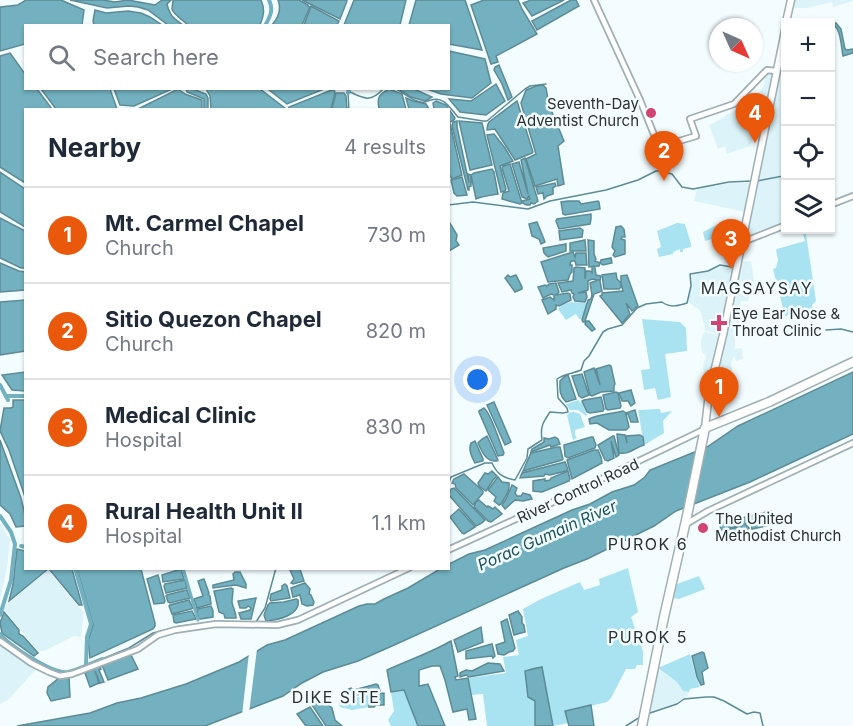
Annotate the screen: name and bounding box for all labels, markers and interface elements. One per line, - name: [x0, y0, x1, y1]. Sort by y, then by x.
- north arrow: [709, 18, 763, 72]
- map controls: [781, 18, 835, 234]
- button: +: [781, 18, 835, 72]
- search box: [24, 24, 450, 90]
- icon: search: [45, 41, 78, 74]
- text: Search here: [93, 44, 219, 70]
- button: −: [781, 72, 835, 126]
- place label: Seventh-Day Adventist Church: [517, 94, 640, 130]
- pin: 4: [736, 94, 774, 143]
- marker: Seventh-Day Adventist Church: [644, 106, 658, 120]
- button: locate: [781, 126, 835, 180]
- text: Nearby: [48, 132, 141, 163]
- pin: 2: [644, 132, 684, 181]
- text: 4 results: [344, 135, 426, 159]
- button: layers: [781, 180, 835, 234]
- text: Mt. Carmel Chapel: [105, 210, 304, 236]
- pin: 3: [712, 220, 750, 269]
- text: 1: [63, 223, 72, 247]
- text: 730 m: [367, 223, 426, 247]
- text: Church: [105, 236, 174, 260]
- district label: MAGSAYSAY: [701, 278, 813, 298]
- place label: Eye Ear Nose & Throat Clinic: [732, 304, 841, 340]
- text: Sitio Quezon Chapel: [105, 306, 322, 332]
- marker: Eye Ear Nose & Throat Clinic: [710, 314, 728, 332]
- text: 2: [61, 319, 74, 343]
- text: 820 m: [366, 319, 426, 343]
- text: Church: [105, 332, 174, 356]
- your location: [463, 365, 492, 394]
- pin: 1: [700, 368, 738, 417]
- text: Medical Clinic: [105, 402, 256, 428]
- text: 3: [61, 415, 74, 439]
- text: 830 m: [366, 415, 426, 439]
- text: Hospital: [105, 428, 182, 452]
- street label: River Control Road: [514, 454, 642, 527]
- water label: Porac Gumain River: [474, 495, 621, 575]
- text: Rural Health Unit II: [105, 498, 303, 524]
- place label: The United Methodist Church: [715, 509, 841, 545]
- text: 4: [61, 511, 74, 535]
- text: 1.1 km: [372, 511, 426, 535]
- marker: The United Methodist Church: [696, 521, 710, 535]
- text: Hospital: [105, 524, 182, 548]
- district label: PUROK 6: [608, 534, 688, 554]
- district label: PUROK 5: [608, 627, 688, 647]
- district label: DIKE SITE: [292, 687, 380, 707]

